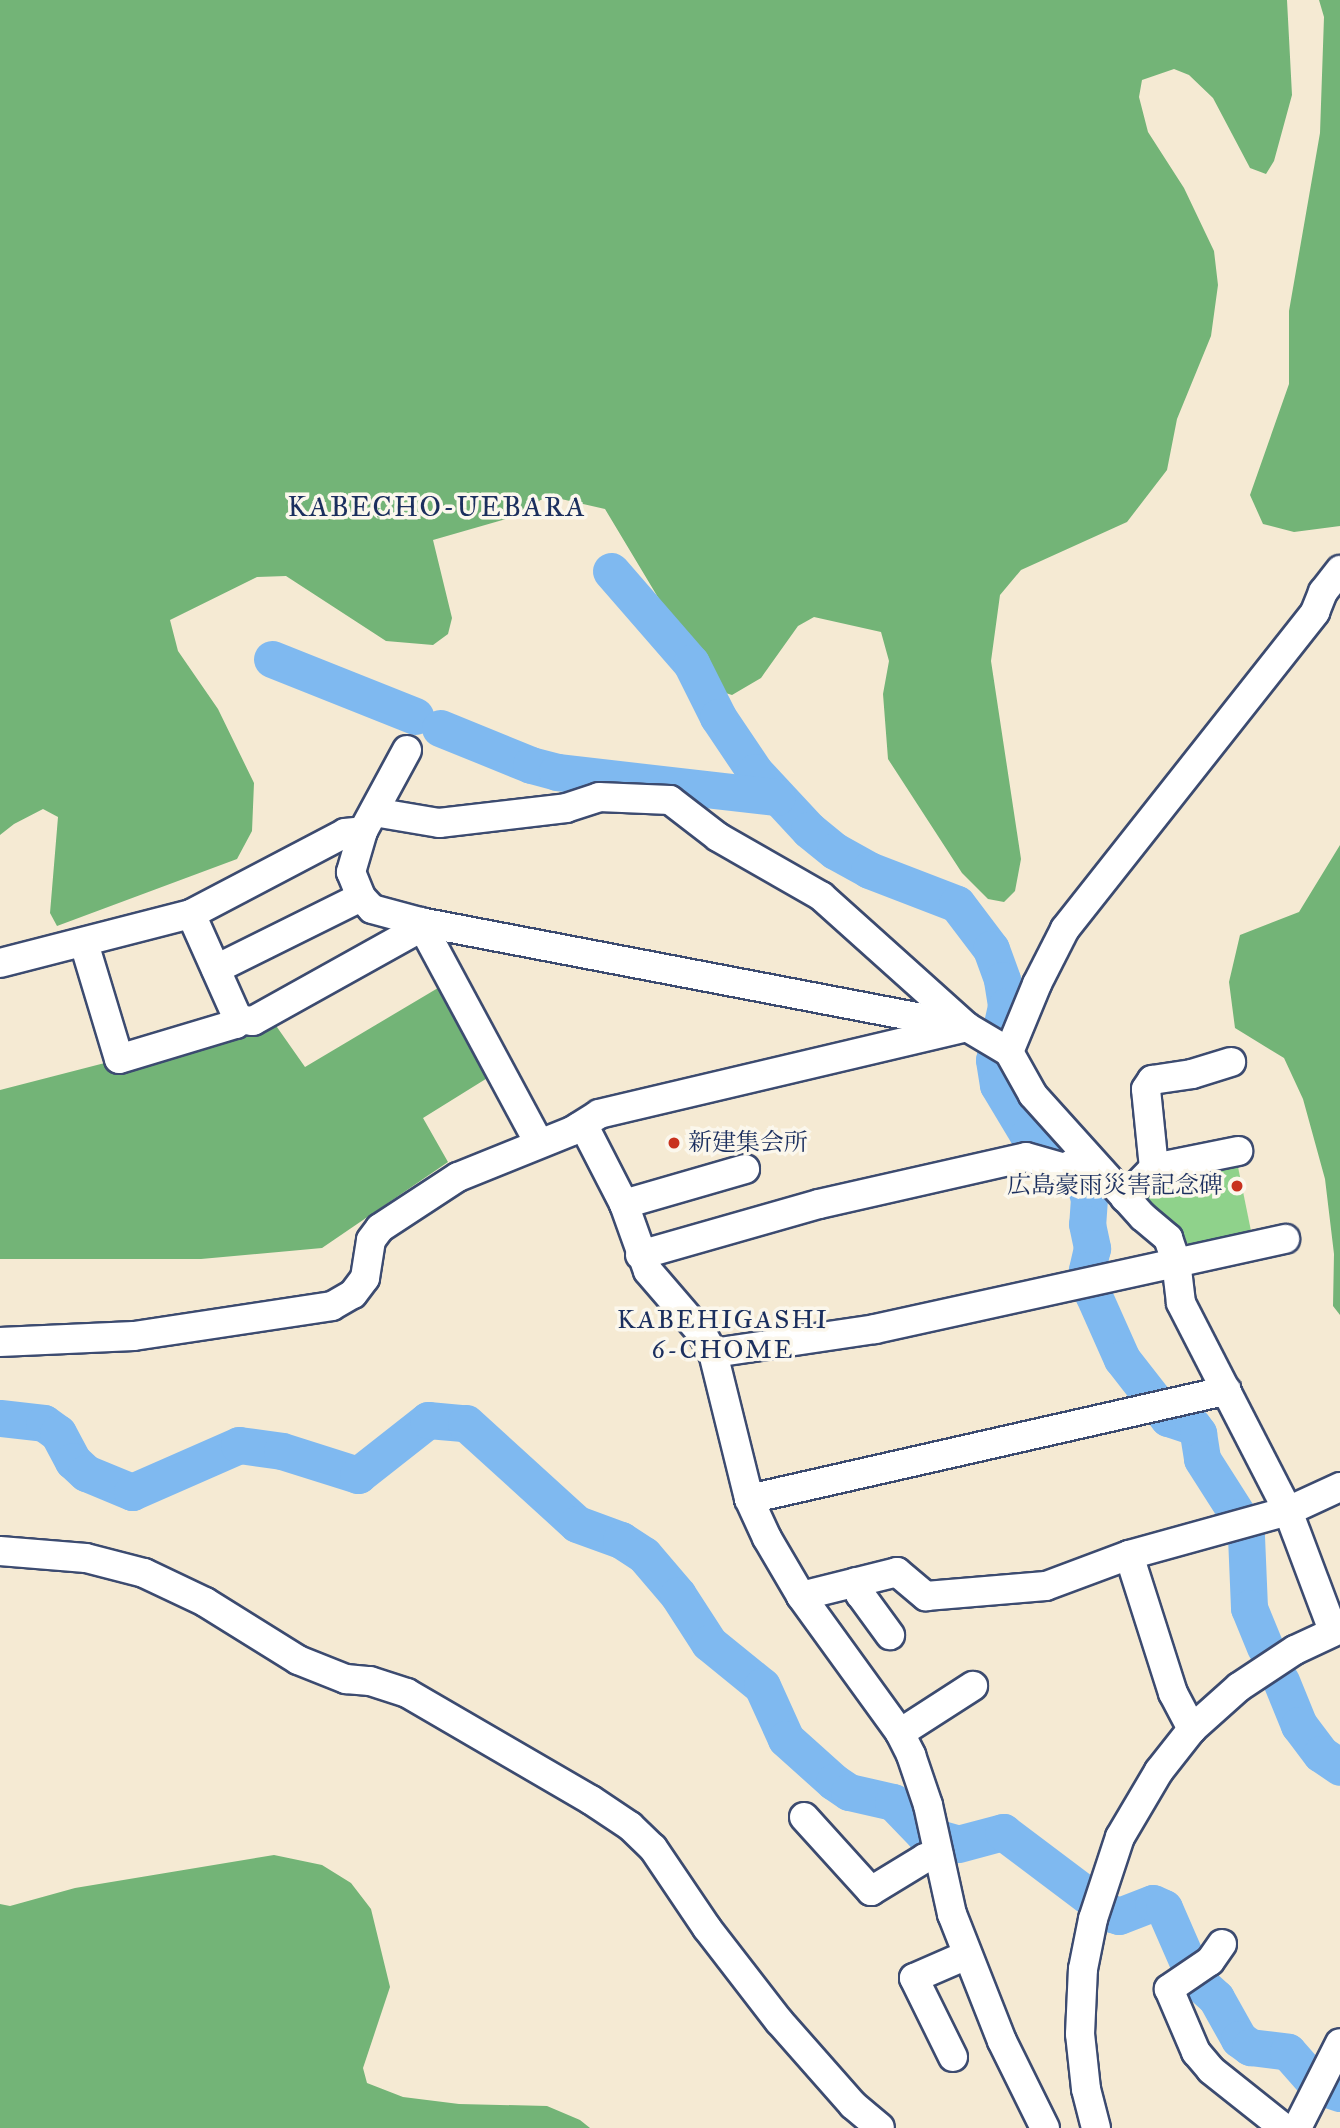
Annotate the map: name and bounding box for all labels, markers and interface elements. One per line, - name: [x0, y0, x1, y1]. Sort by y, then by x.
- district label: KABECHO-UEBARA: [289, 490, 585, 524]
- place label: 新建集会所: [688, 1129, 808, 1157]
- marker: 新建集会所: [666, 1135, 682, 1151]
- place label: 広島豪雨災害記念碑: [1007, 1172, 1223, 1200]
- marker: 広島豪雨災害記念碑: [1229, 1178, 1245, 1194]
- district label: KABEHIGASHI 6-CHOME: [618, 1304, 828, 1366]

